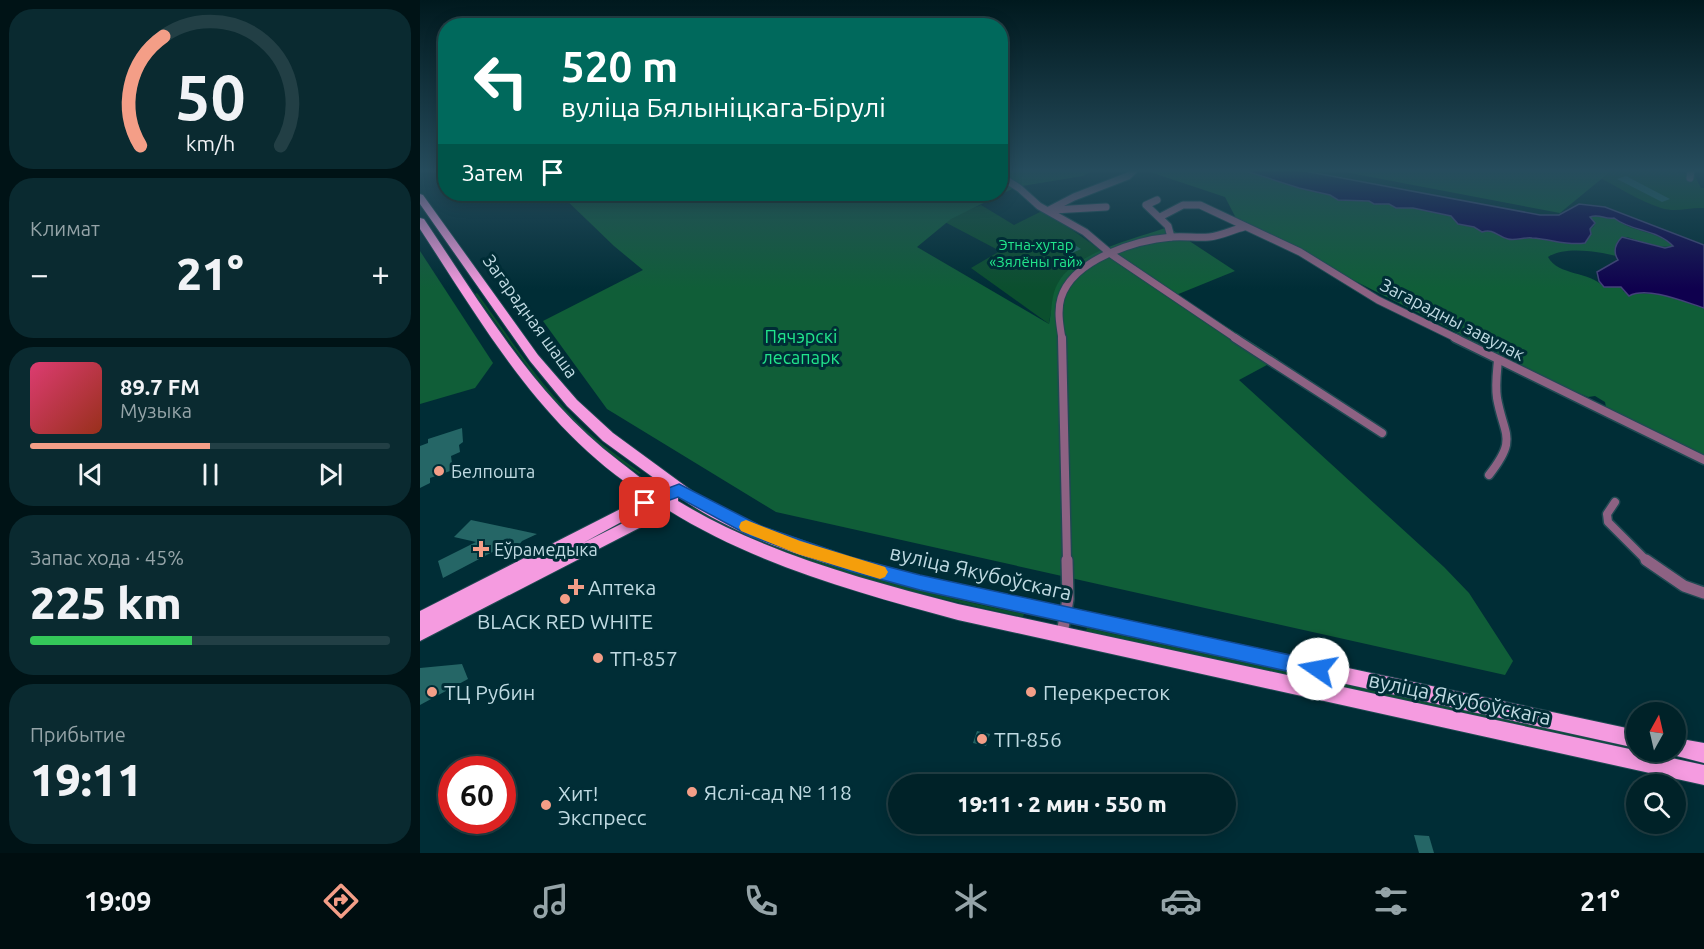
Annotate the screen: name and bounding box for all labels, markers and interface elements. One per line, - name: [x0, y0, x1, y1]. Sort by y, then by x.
- icon: left: [462, 42, 540, 120]
- text: 520 m: [561, 43, 678, 90]
- text: 50: [175, 62, 245, 132]
- text: вуліца Бялыніцкага-Бірулі: [561, 92, 886, 122]
- text: km/h: [185, 131, 235, 155]
- icon: arrive: [536, 156, 569, 189]
- text: Затем: [462, 160, 524, 185]
- text: Климат: [30, 217, 100, 240]
- park label: Этна-хутар «Зялёны гай»: [989, 236, 1083, 270]
- text: 21°: [176, 248, 244, 299]
- street label: Загарадная шаша: [480, 250, 582, 382]
- text: −: [30, 255, 49, 292]
- text: +: [371, 255, 390, 292]
- street label: Загарадны завулак: [1377, 274, 1529, 364]
- park label: Пячэрскі лесапарк: [762, 326, 840, 367]
- text: 89.7 FM: [120, 374, 200, 399]
- text: Музыка: [120, 399, 192, 422]
- icon: previous: [74, 458, 107, 491]
- icon: pause: [194, 458, 227, 491]
- icon: next: [314, 458, 347, 491]
- place label: Белпошта: [451, 461, 535, 481]
- marker: Белпошта: [432, 464, 446, 478]
- pin: [619, 477, 670, 528]
- icon: arrive: [628, 486, 661, 519]
- place label: Еўрамедыка: [494, 539, 598, 559]
- street label: вуліца Якубоўскага: [888, 539, 1074, 605]
- marker: Еўрамедыка: [472, 540, 490, 558]
- text: Запас хода · 45%: [30, 546, 184, 569]
- place label: Аптека: [588, 575, 656, 599]
- text: 225 km: [30, 577, 182, 628]
- marker: Аптека: [569, 580, 583, 594]
- marker: BLACK RED WHITE: [558, 592, 572, 606]
- place label: BLACK RED WHITE: [477, 609, 653, 633]
- position arrow: [1286, 637, 1350, 701]
- place label: ТП-857: [610, 646, 678, 670]
- marker: ТП-857: [591, 651, 605, 665]
- street label: вуліца Якубоўскага: [1367, 667, 1553, 729]
- place label: ТЦ Рубин: [444, 680, 535, 704]
- place label: Перекресток: [1043, 680, 1170, 704]
- marker: ТЦ Рубин: [425, 685, 439, 699]
- marker: Перекресток: [1024, 685, 1038, 699]
- north arrow: [1626, 702, 1686, 762]
- map controls: [1626, 702, 1686, 834]
- text: Прибытие: [30, 723, 126, 746]
- place label: ТП-856: [994, 727, 1062, 751]
- marker: ТП-856: [975, 732, 989, 746]
- text: 19:11: [30, 754, 143, 805]
- speed limit sign: 60: [438, 756, 516, 834]
- button: search: [1626, 774, 1686, 834]
- place label: Яслі-сад № 118: [704, 780, 852, 804]
- place label: Хит! Экспресс: [558, 781, 647, 829]
- marker: Яслі-сад № 118: [685, 785, 699, 799]
- text: 19:11 · 2 мин · 550 m: [957, 791, 1167, 816]
- marker: Хит! Экспресс: [539, 798, 553, 812]
- icon: directions: [320, 880, 362, 922]
- icon: music: [530, 880, 572, 922]
- icon: phone: [740, 880, 782, 922]
- icon: climate: [950, 880, 992, 922]
- icon: car: [1160, 880, 1202, 922]
- icon: filters: [1370, 880, 1412, 922]
- text: 19:09: [84, 886, 152, 916]
- text: 21°: [1580, 886, 1620, 916]

